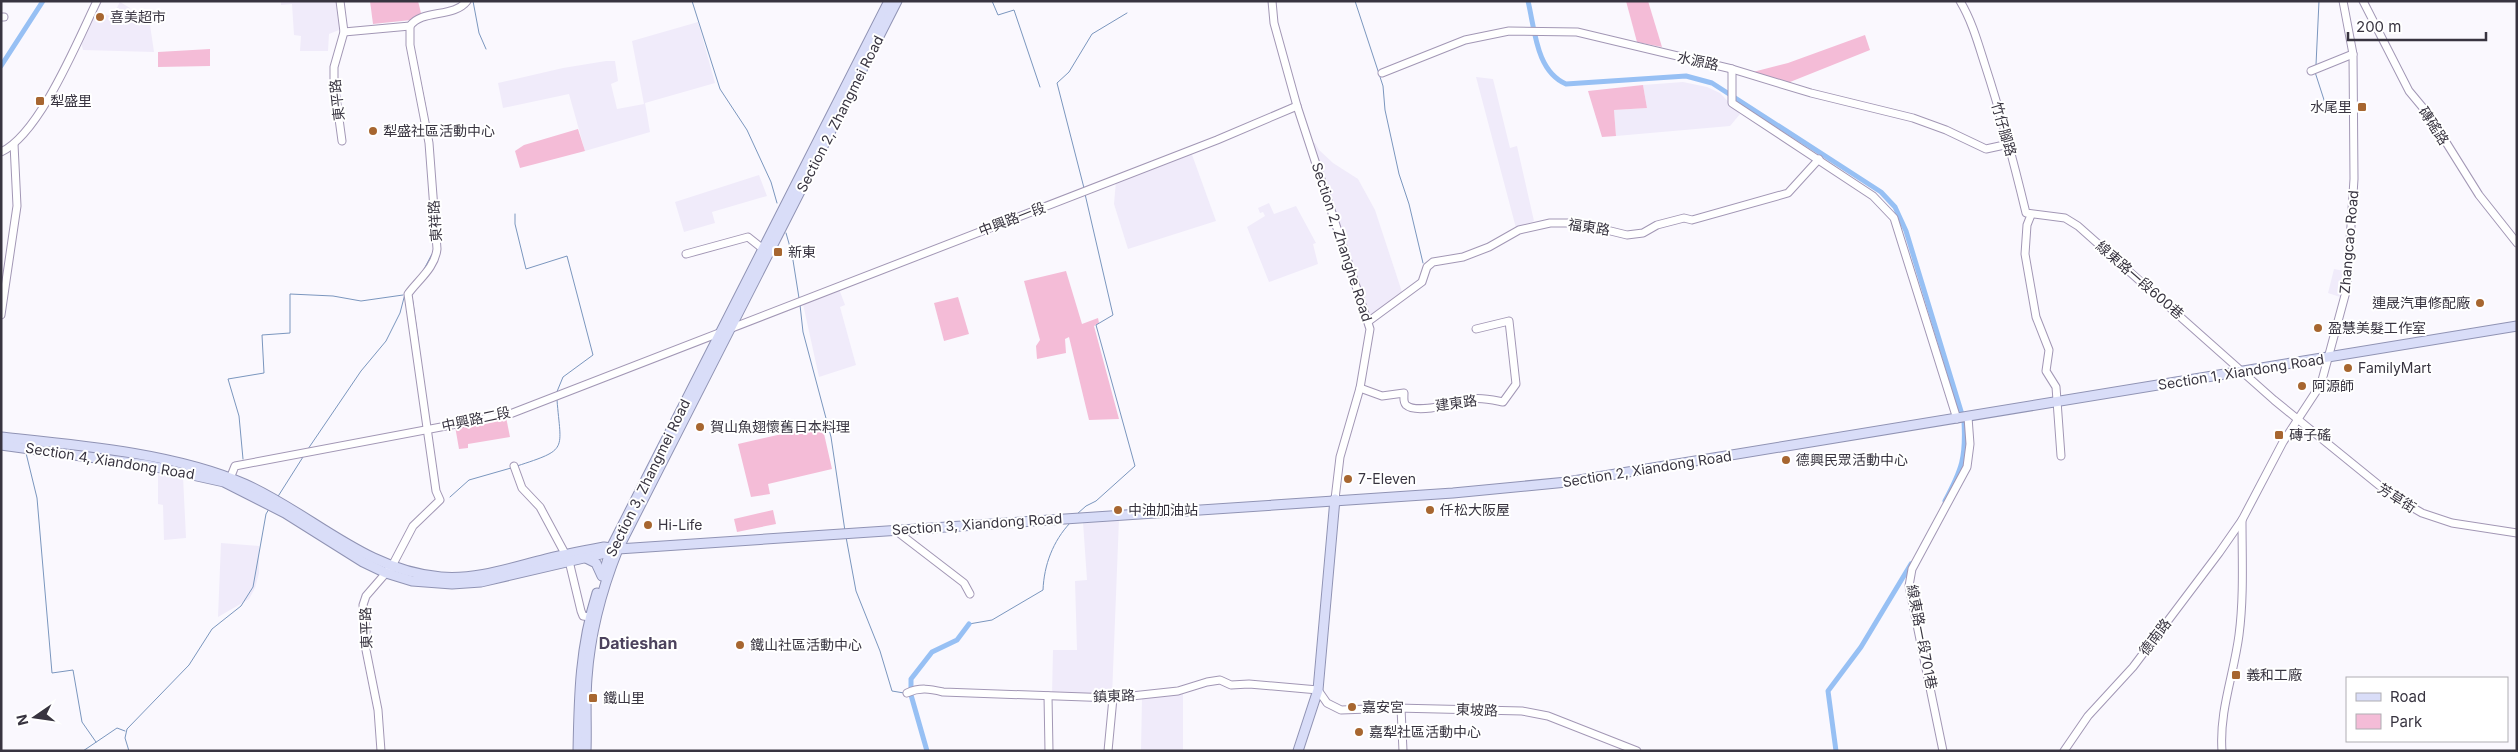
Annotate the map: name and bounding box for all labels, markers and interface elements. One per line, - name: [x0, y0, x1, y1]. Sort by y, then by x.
- place label: 喜美超市: [110, 8, 166, 25]
- scale bar: [2348, 10, 2486, 42]
- marker: 喜美超市: [94, 11, 106, 23]
- text: 200 m: [2356, 17, 2401, 36]
- street label: Section 2, Zhangmei Road: [793, 33, 887, 195]
- street label: 水源路: [1676, 48, 1720, 73]
- street label: 東平路: [326, 78, 347, 122]
- place label: 犁盛里: [50, 92, 92, 109]
- marker: 犁盛里: [34, 95, 46, 107]
- place label: 水尾里: [2310, 98, 2352, 115]
- street label: 竹仔腳路: [1989, 100, 2020, 158]
- marker: 水尾里: [2356, 101, 2368, 113]
- street label: 磚磘路: [2416, 103, 2453, 148]
- place label: 犁盛社區活動中心: [383, 122, 495, 139]
- marker: 犁盛社區活動中心: [367, 125, 379, 137]
- street label: Section 2, Zhanghe Road: [1309, 160, 1376, 323]
- street label: Zhangcao Road: [2336, 189, 2361, 294]
- street label: 中興路一段: [976, 198, 1048, 239]
- street label: 東祥路: [425, 199, 444, 243]
- street label: 福東路: [1567, 215, 1611, 238]
- street label: 線東路一段600巷: [2093, 237, 2188, 322]
- place label: 新東: [788, 243, 816, 260]
- marker: 新東: [772, 246, 784, 258]
- place label: 連晟汽車修配廠: [2372, 294, 2470, 311]
- marker: 連晟汽車修配廠: [2474, 297, 2486, 309]
- place label: 盈慧美髮工作室: [2328, 319, 2426, 336]
- marker: 盈慧美髮工作室: [2312, 322, 2324, 334]
- street label: Section 1, Xiandong Road: [2157, 350, 2325, 393]
- place label: FamilyMart: [2358, 359, 2432, 376]
- marker: FamilyMart: [2342, 362, 2354, 374]
- place label: 阿源師: [2312, 377, 2354, 394]
- marker: 阿源師: [2296, 380, 2308, 392]
- street label: 建東路: [1434, 391, 1478, 414]
- street label: Section 3, Zhangmei Road: [602, 396, 693, 559]
- street label: 中興路二段: [440, 403, 512, 434]
- place label: 賀山魚翅懷舊日本料理: [710, 418, 850, 435]
- marker: 賀山魚翅懷舊日本料理: [694, 421, 706, 433]
- place label: 磚子磘: [2289, 426, 2331, 443]
- marker: 磚子磘: [2273, 429, 2285, 441]
- street label: Section 4, Xiandong Road: [24, 439, 196, 482]
- street label: Section 2, Xiandong Road: [1561, 447, 1733, 490]
- place label: 德興民眾活動中心: [1796, 451, 1908, 468]
- marker: 德興民眾活動中心: [1780, 454, 1792, 466]
- place label: 7-Eleven: [1358, 470, 1416, 487]
- marker: 7-Eleven: [1342, 473, 1354, 485]
- street label: 芳草街: [2375, 479, 2420, 516]
- place label: 中油加油站: [1128, 501, 1198, 518]
- place label: 仟松大阪屋: [1440, 501, 1510, 518]
- marker: 中油加油站: [1112, 504, 1124, 516]
- marker: 仟松大阪屋: [1424, 504, 1436, 516]
- street label: Section 3, Xiandong Road: [891, 509, 1063, 538]
- place label: Hi-Life: [658, 516, 702, 533]
- marker: Hi-Life: [642, 519, 654, 531]
- street label: 線東路一段701巷: [1904, 583, 1941, 691]
- street label: 東平路: [356, 607, 375, 649]
- street label: 德南路: [2135, 615, 2174, 659]
- district label: Datieshan: [599, 633, 677, 653]
- place label: 鐵山社區活動中心: [750, 636, 862, 653]
- marker: 鐵山社區活動中心: [734, 639, 746, 651]
- place label: 義和工廠: [2246, 666, 2302, 683]
- marker: 義和工廠: [2230, 669, 2242, 681]
- legend: [2346, 677, 2508, 742]
- street label: 鎮東路: [1093, 686, 1135, 705]
- text: Road: [2390, 687, 2426, 706]
- place label: 鐵山里: [603, 689, 645, 706]
- north arrow: [10, 692, 60, 742]
- marker: 鐵山里: [587, 692, 599, 704]
- place label: 嘉安宮: [1362, 698, 1404, 715]
- street label: 東坡路: [1456, 700, 1498, 719]
- marker: 嘉安宮: [1346, 701, 1358, 713]
- text: Park: [2390, 712, 2423, 731]
- text: N: [12, 713, 31, 727]
- place label: 嘉犁社區活動中心: [1369, 723, 1481, 740]
- marker: 嘉犁社區活動中心: [1353, 726, 1365, 738]

